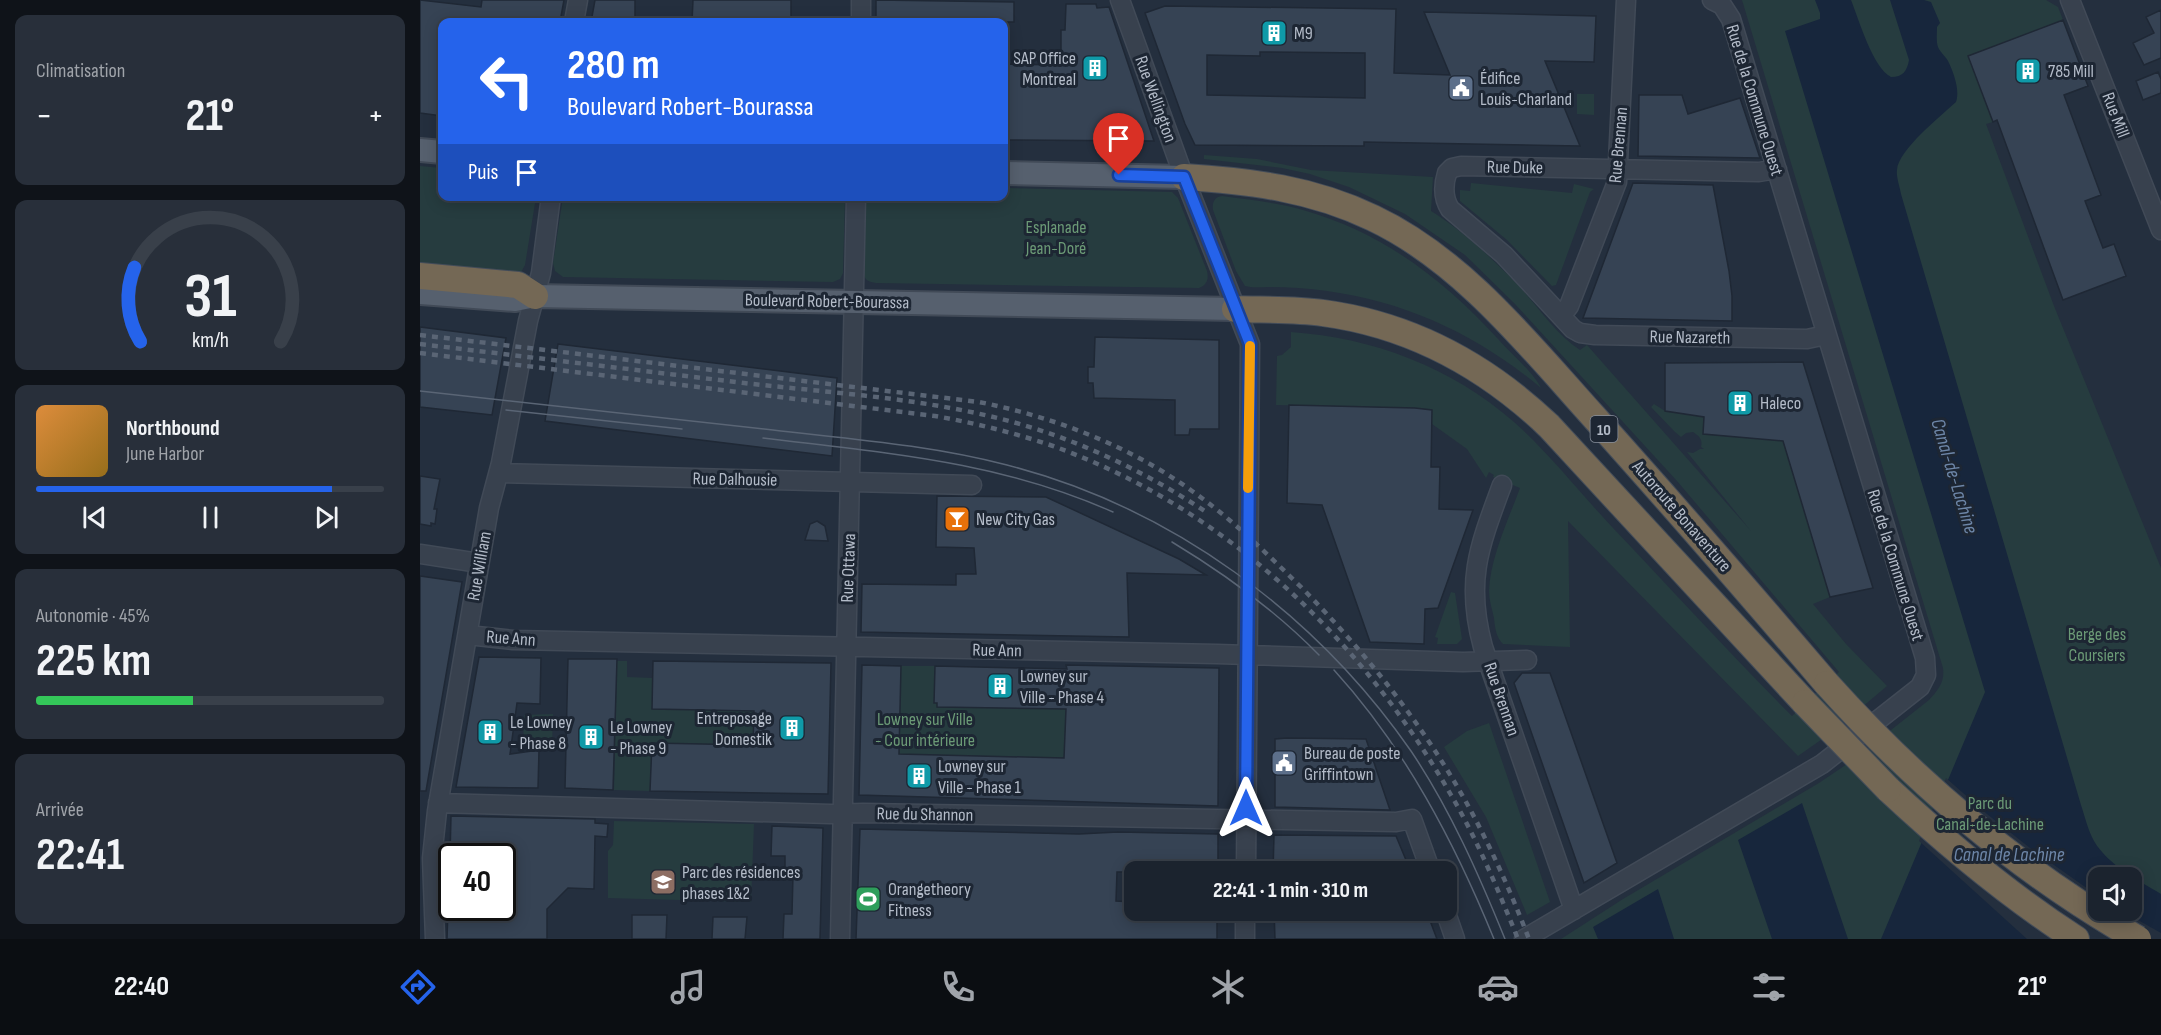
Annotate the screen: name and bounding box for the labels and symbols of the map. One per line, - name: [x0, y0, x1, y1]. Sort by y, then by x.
- building icon: M9: [1259, 18, 1289, 48]
- street label: Rue de la Commune Ouest: [1722, 22, 1788, 179]
- place label: M9: [1294, 23, 1313, 44]
- place label: SAP Office Montreal: [1013, 48, 1076, 90]
- building icon: SAP Office Montreal: [1080, 53, 1110, 83]
- street label: Rue Wellington: [1130, 53, 1181, 145]
- building icon: 785 Mill: [2013, 56, 2043, 86]
- place label: 785 Mill: [2048, 61, 2094, 82]
- place label: Édifice Louis-Charland: [1480, 68, 1572, 110]
- public building icon: Édifice Louis-Charland: [1446, 73, 1476, 103]
- street label: Rue Mill: [2097, 90, 2134, 141]
- street label: Rue Brennan: [1605, 106, 1632, 184]
- pin: [1093, 113, 1144, 175]
- street label: Rue Duke: [1487, 157, 1543, 178]
- park label: Esplanade Jean-Doré: [1025, 217, 1086, 259]
- street label: Boulevard Robert-Bourassa: [745, 290, 909, 313]
- street label: Rue Nazareth: [1649, 326, 1731, 349]
- building icon: Haleco: [1725, 388, 1755, 418]
- place label: Haleco: [1760, 393, 1801, 414]
- road number: 10: [1590, 416, 1618, 442]
- water label: Canal-de-Lachine: [1925, 416, 1983, 537]
- street label: Autoroute Bonaventure: [1627, 456, 1736, 576]
- street label: Rue Dalhousie: [692, 468, 778, 491]
- street label: Rue de la Commune Ouest: [1863, 487, 1929, 644]
- bar icon: New City Gas: [942, 504, 972, 534]
- place label: New City Gas: [976, 509, 1055, 530]
- street label: Rue William: [463, 530, 496, 602]
- street label: Rue Ottawa: [837, 533, 860, 603]
- park label: Berge des Coursiers: [2068, 624, 2126, 666]
- street label: Rue Ann: [486, 626, 536, 651]
- street label: Rue Ann: [972, 640, 1022, 661]
- street label: Rue Brennan: [1479, 660, 1524, 739]
- place label: Lowney sur Ville - Phase 4: [1020, 666, 1105, 708]
- building icon: Lowney sur Ville - Phase 4: [985, 671, 1015, 701]
- place label: Entreposage Domestik: [697, 708, 772, 750]
- park label: Lowney sur Ville - Cour intérieure: [875, 709, 975, 751]
- place label: Le Lowney - Phase 8: [510, 712, 572, 754]
- building icon: Entreposage Domestik: [777, 713, 807, 743]
- building icon: Le Lowney - Phase 8: [475, 717, 505, 747]
- place label: Le Lowney - Phase 9: [610, 717, 672, 759]
- building icon: Le Lowney - Phase 9: [576, 722, 606, 752]
- place label: Bureau de poste Griffintown: [1304, 743, 1401, 785]
- public building icon: Bureau de poste Griffintown: [1269, 748, 1299, 778]
- place label: Lowney sur Ville - Phase 1: [938, 756, 1022, 798]
- building icon: Lowney sur Ville - Phase 1: [904, 761, 934, 791]
- position arrow: [1214, 776, 1278, 840]
- park label: Parc du Canal-de-Lachine: [1936, 793, 2044, 835]
- street label: Rue du Shannon: [876, 803, 974, 826]
- speed limit sign: 40: [438, 843, 516, 921]
- water label: Canal de Lachine: [1953, 843, 2065, 867]
- place label: Parc des résidences phases 1&2: [682, 862, 801, 904]
- school or university icon: Parc des résidences phases 1&2: [648, 867, 678, 897]
- place label: Orangetheory Fitness: [888, 879, 971, 921]
- sports icon: Orangetheory Fitness: [853, 884, 883, 914]

